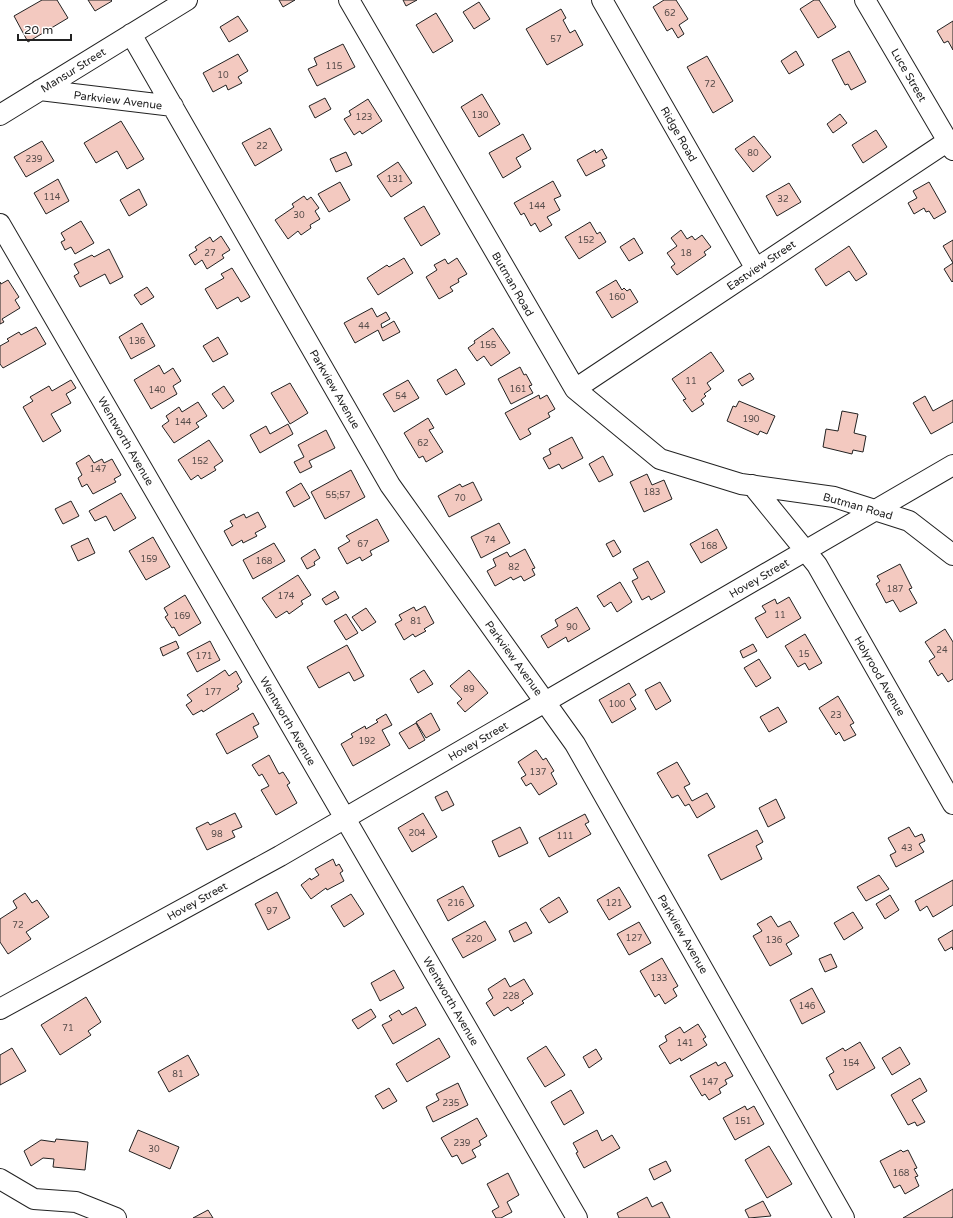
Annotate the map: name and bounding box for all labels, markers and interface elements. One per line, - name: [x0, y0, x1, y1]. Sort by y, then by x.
- house number: 62: [664, 8, 676, 19]
- scale bar: [18, 16, 71, 42]
- text: 20 m: [24, 23, 53, 37]
- house number: 57: [550, 34, 562, 45]
- street label: Mansur Street: [38, 45, 108, 96]
- street label: Luce Street: [888, 46, 929, 104]
- house number: 115: [326, 61, 343, 72]
- house number: 10: [217, 70, 229, 81]
- house number: 72: [704, 79, 716, 90]
- street label: Parkview Avenue: [73, 89, 163, 112]
- street label: Ridge Road: [658, 105, 700, 164]
- house number: 130: [472, 110, 489, 121]
- house number: 123: [356, 112, 372, 123]
- house number: 22: [256, 141, 268, 152]
- house number: 80: [747, 148, 759, 159]
- house number: 239: [26, 154, 43, 165]
- house number: 131: [387, 174, 403, 185]
- house number: 114: [44, 192, 61, 203]
- house number: 32: [777, 194, 789, 205]
- house number: 144: [529, 201, 546, 212]
- house number: 30: [293, 210, 305, 221]
- house number: 152: [578, 235, 594, 246]
- street label: Eastview Street: [724, 238, 798, 293]
- house number: 27: [204, 248, 216, 259]
- house number: 18: [680, 248, 692, 259]
- street label: Butman Road: [489, 250, 536, 319]
- house number: 160: [609, 292, 626, 303]
- house number: 44: [358, 321, 370, 332]
- house number: 136: [129, 336, 146, 347]
- house number: 155: [480, 340, 497, 351]
- street label: Parkview Avenue: [307, 347, 362, 431]
- house number: 11: [685, 376, 697, 387]
- house number: 161: [510, 384, 526, 395]
- house number: 140: [149, 385, 166, 396]
- house number: 54: [395, 391, 407, 402]
- street label: Wentworth Avenue: [95, 395, 156, 488]
- house number: 190: [743, 414, 760, 425]
- house number: 144: [175, 417, 192, 428]
- house number: 62: [417, 438, 429, 449]
- house number: 152: [192, 456, 208, 467]
- house number: 147: [90, 464, 107, 475]
- house number: 183: [644, 487, 660, 498]
- house number: 55;57: [326, 490, 351, 501]
- street label: Butman Road: [821, 490, 894, 523]
- house number: 70: [454, 493, 466, 504]
- house number: 74: [484, 535, 496, 546]
- house number: 67: [357, 539, 369, 550]
- house number: 168: [701, 541, 718, 552]
- house number: 159: [141, 554, 158, 565]
- house number: 168: [256, 556, 273, 567]
- street label: Hovey Street: [727, 556, 791, 601]
- house number: 82: [508, 562, 520, 573]
- house number: 187: [887, 584, 904, 595]
- house number: 174: [278, 591, 295, 602]
- house number: 11: [774, 610, 786, 621]
- house number: 169: [174, 611, 191, 622]
- house number: 81: [410, 616, 422, 627]
- street label: Parkview Avenue: [482, 618, 545, 698]
- house number: 90: [566, 622, 578, 633]
- street label: Holyrood Avenue: [851, 634, 908, 719]
- house number: 24: [936, 645, 948, 656]
- house number: 15: [798, 649, 810, 660]
- house number: 171: [196, 651, 212, 662]
- street label: Wentworth Avenue: [257, 675, 318, 768]
- house number: 89: [463, 684, 475, 695]
- house number: 177: [205, 687, 222, 698]
- house number: 100: [609, 699, 626, 710]
- house number: 23: [830, 710, 842, 721]
- street label: Hovey Street: [446, 719, 510, 764]
- house number: 192: [359, 736, 375, 747]
- house number: 137: [530, 767, 547, 778]
- house number: 204: [409, 828, 426, 839]
- house number: 98: [211, 829, 223, 840]
- house number: 111: [557, 831, 573, 842]
- house number: 43: [901, 843, 913, 854]
- street label: Hovey Street: [165, 880, 230, 923]
- street label: Parkview Avenue: [655, 892, 710, 976]
- house number: 216: [448, 898, 465, 909]
- house number: 121: [606, 898, 622, 909]
- house number: 97: [266, 906, 278, 917]
- house number: 72: [12, 920, 24, 931]
- house number: 127: [626, 933, 643, 944]
- house number: 220: [466, 934, 483, 945]
- house number: 136: [766, 935, 783, 946]
- street label: Wentworth Avenue: [420, 955, 481, 1048]
- house number: 133: [651, 973, 667, 984]
- house number: 228: [503, 991, 520, 1002]
- house number: 146: [799, 1001, 816, 1012]
- house number: 71: [62, 1023, 74, 1034]
- house number: 141: [677, 1038, 693, 1049]
- house number: 154: [843, 1058, 860, 1069]
- house number: 81: [172, 1069, 184, 1080]
- house number: 147: [702, 1077, 719, 1088]
- house number: 235: [443, 1098, 460, 1109]
- house number: 151: [735, 1116, 751, 1127]
- house number: 239: [454, 1138, 471, 1149]
- house number: 30: [148, 1144, 160, 1155]
- house number: 168: [893, 1168, 910, 1179]

